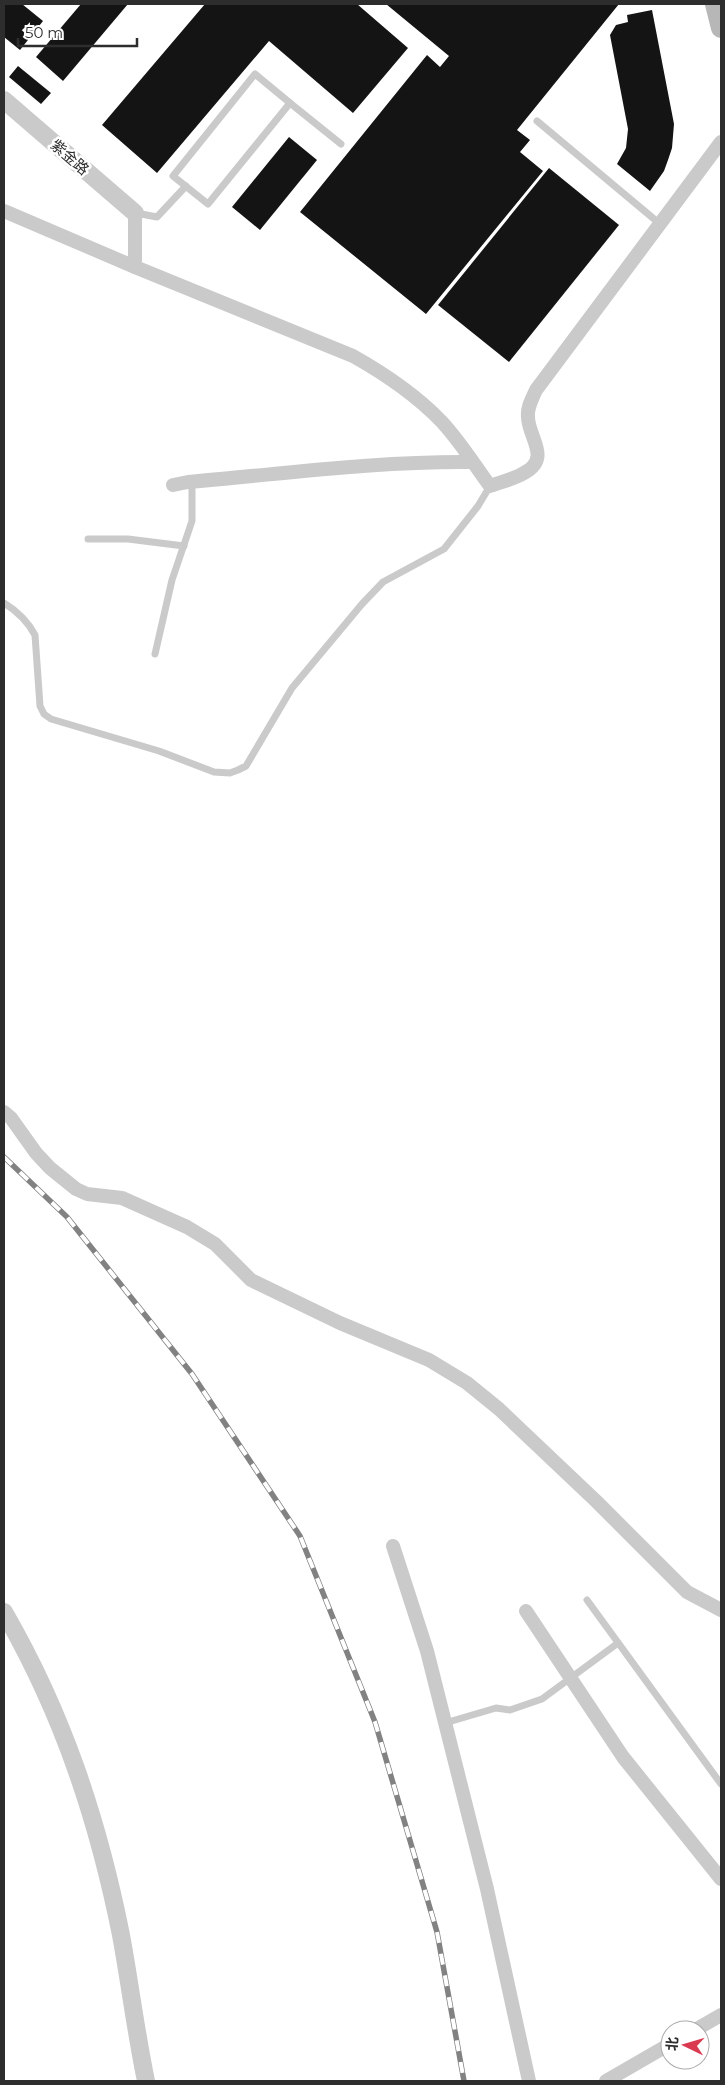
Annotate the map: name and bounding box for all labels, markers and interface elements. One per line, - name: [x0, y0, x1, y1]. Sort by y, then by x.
- scale bar: [18, 15, 136, 47]
- text: 50 m: [25, 23, 63, 42]
- street label: 紫金路: [47, 135, 93, 179]
- north arrow: [660, 2020, 710, 2070]
- text: 北: [662, 2036, 682, 2052]

